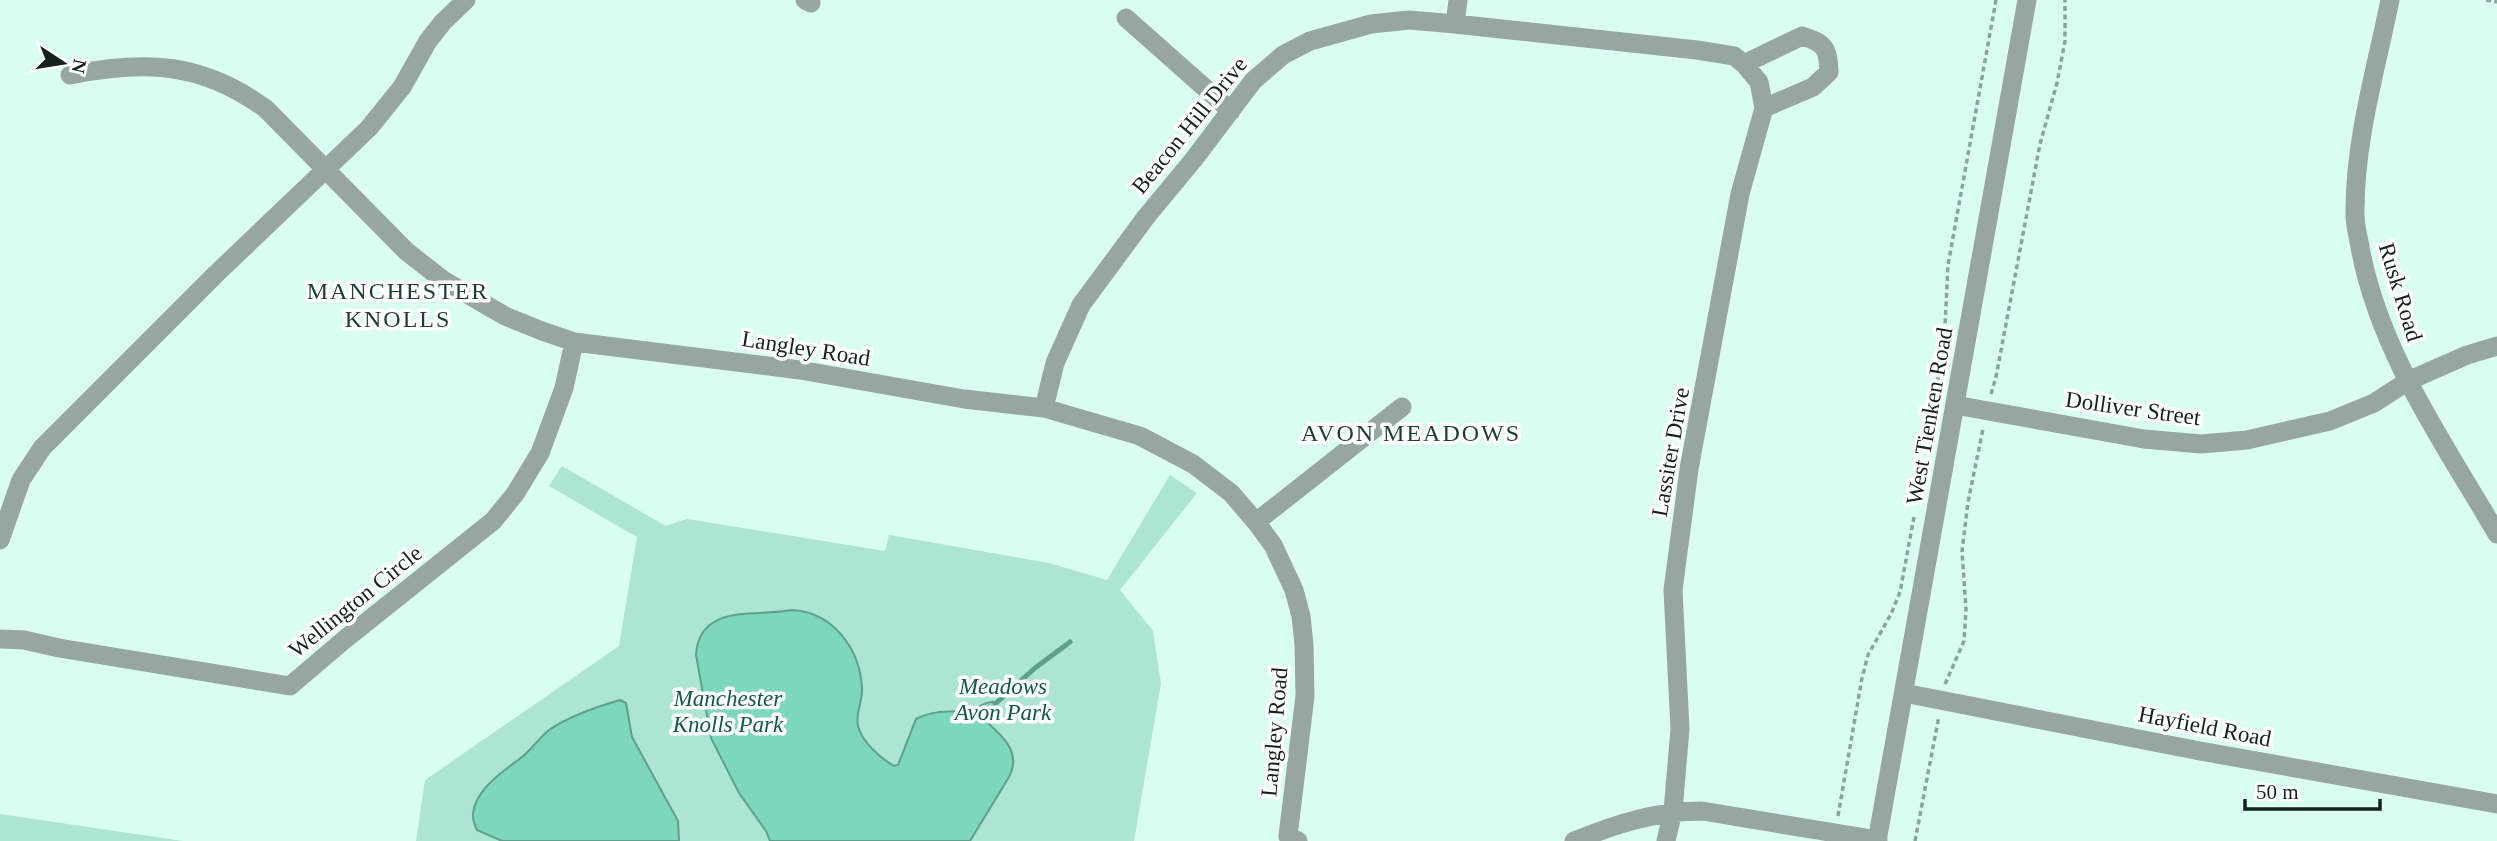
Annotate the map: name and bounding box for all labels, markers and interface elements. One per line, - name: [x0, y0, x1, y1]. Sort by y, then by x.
- north arrow: [28, 28, 98, 98]
- street label: Beacon Hill Drive: [1127, 52, 1252, 199]
- text: N: [67, 58, 91, 76]
- street label: Rusk Road: [2374, 240, 2427, 345]
- district label: MANCHESTER KNOLLS: [307, 278, 489, 332]
- street label: West Tienken Road: [1902, 325, 1957, 507]
- street label: Langley Road: [740, 326, 872, 371]
- street label: Lassiter Drive: [1647, 385, 1694, 519]
- street label: Dolliver Street: [2064, 387, 2203, 430]
- district label: AVON MEADOWS: [1301, 420, 1521, 446]
- street label: Wellington Circle: [284, 540, 427, 663]
- street label: Langley Road: [1256, 666, 1293, 798]
- park label: Meadows Avon Park: [953, 674, 1052, 725]
- park label: Manchester Knolls Park: [672, 686, 784, 737]
- street label: Hayfield Road: [2136, 701, 2274, 752]
- scale bar: [2245, 768, 2380, 812]
- text: 50 m: [2256, 780, 2299, 804]

